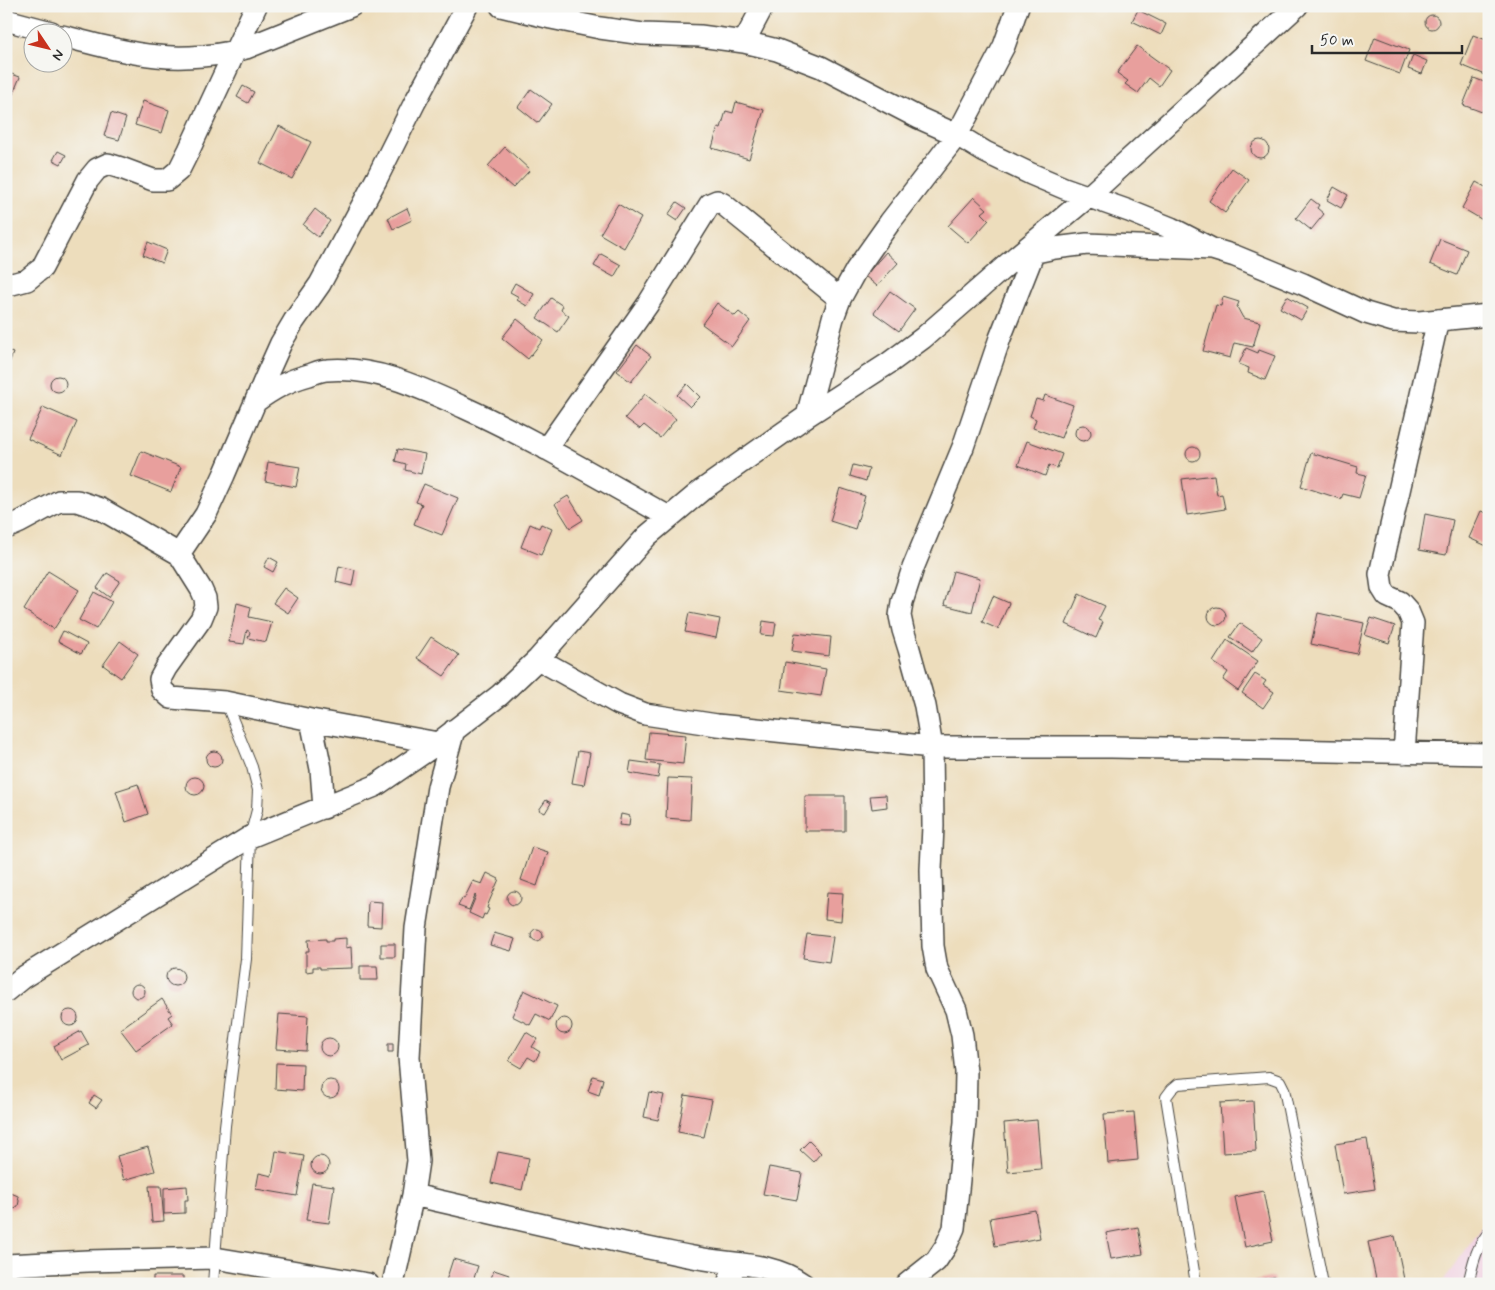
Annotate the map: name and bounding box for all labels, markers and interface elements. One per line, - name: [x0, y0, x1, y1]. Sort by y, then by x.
- north arrow: [22, 22, 72, 72]
- scale bar: [1312, 22, 1462, 54]
- text: 50 m: [1320, 31, 1354, 51]
- text: N: [48, 46, 68, 64]

